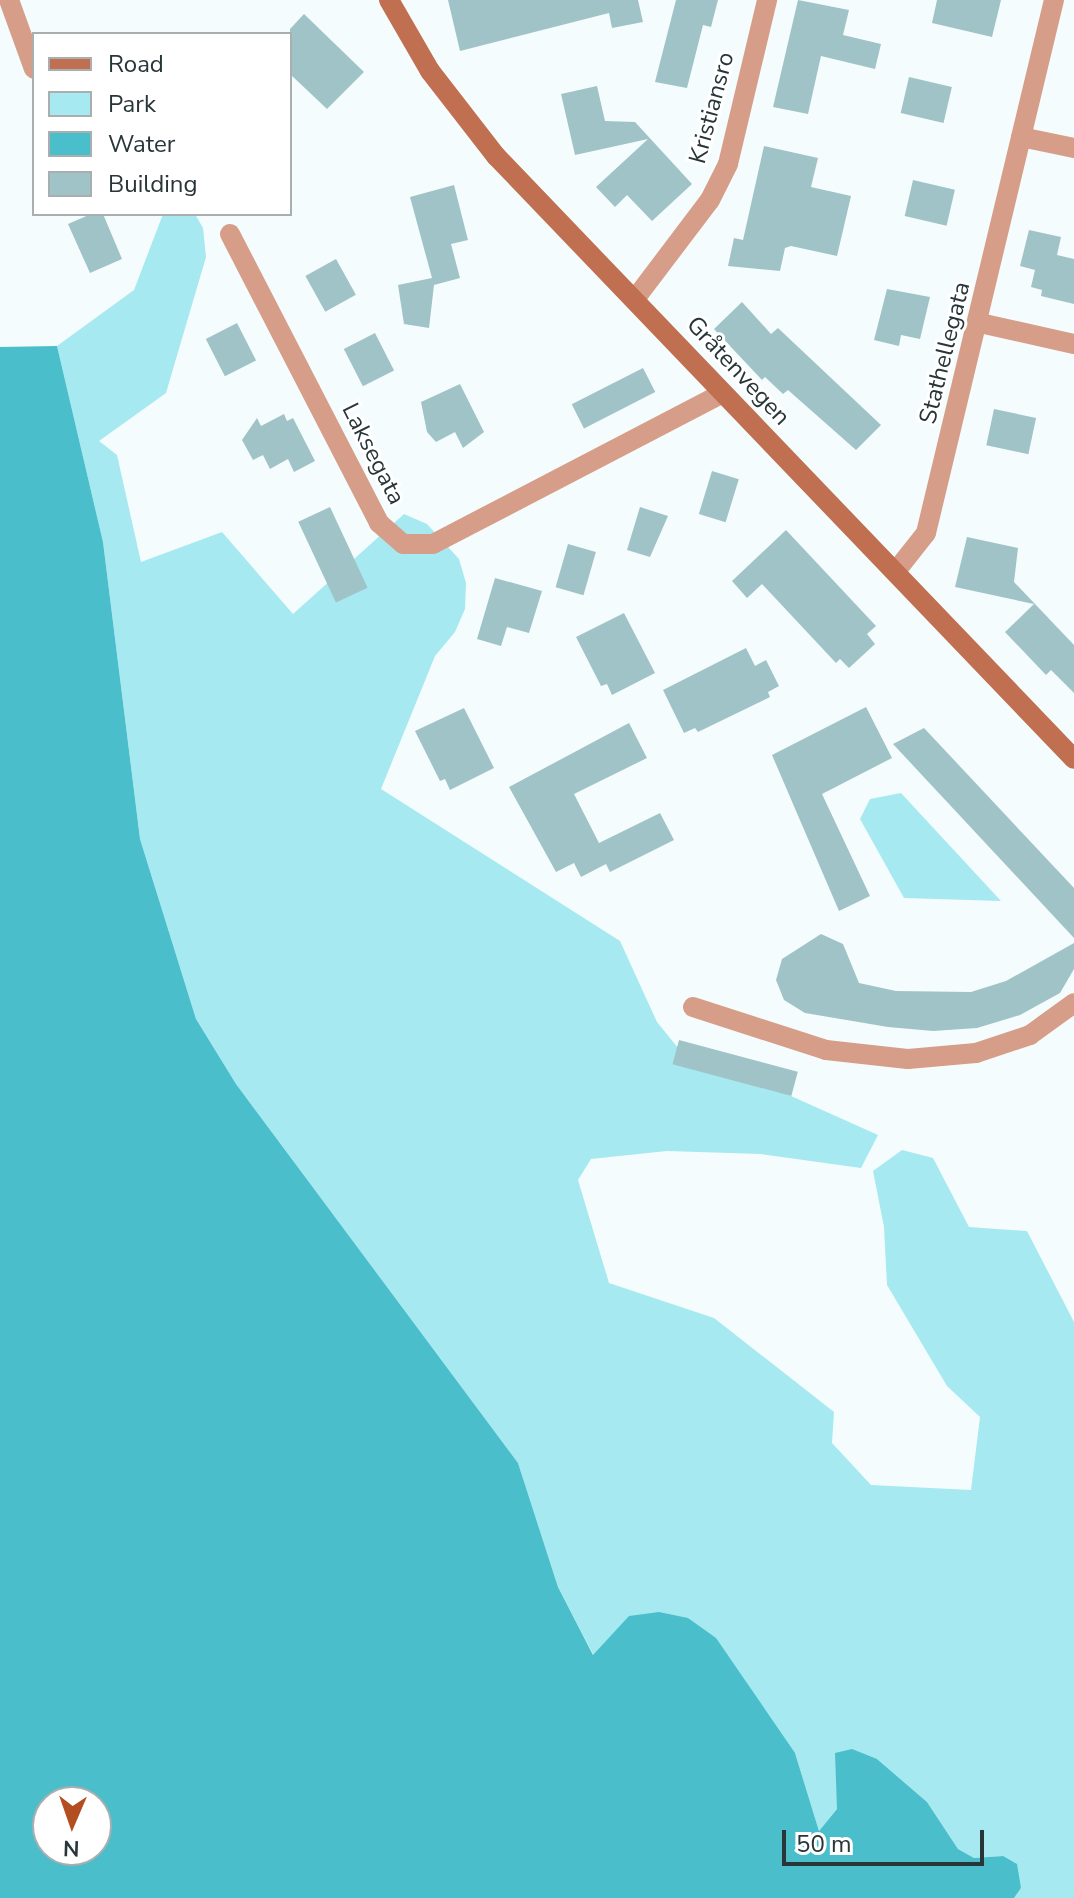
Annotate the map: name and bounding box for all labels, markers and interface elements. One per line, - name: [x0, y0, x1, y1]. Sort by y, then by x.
- legend: [32, 32, 292, 216]
- text: Road: [108, 48, 164, 80]
- street label: Kristiansro: [683, 49, 741, 167]
- text: Park: [108, 88, 156, 120]
- text: Water: [108, 128, 175, 160]
- text: Building: [108, 168, 198, 200]
- street label: Stathellegata: [913, 279, 977, 427]
- street label: Gråtenvegen: [680, 310, 796, 432]
- street label: Laksegata: [335, 399, 411, 509]
- north arrow: [32, 1786, 112, 1866]
- scale bar: [786, 1814, 988, 1864]
- text: 50 m: [796, 1828, 852, 1860]
- text: N: [62, 1833, 80, 1863]

